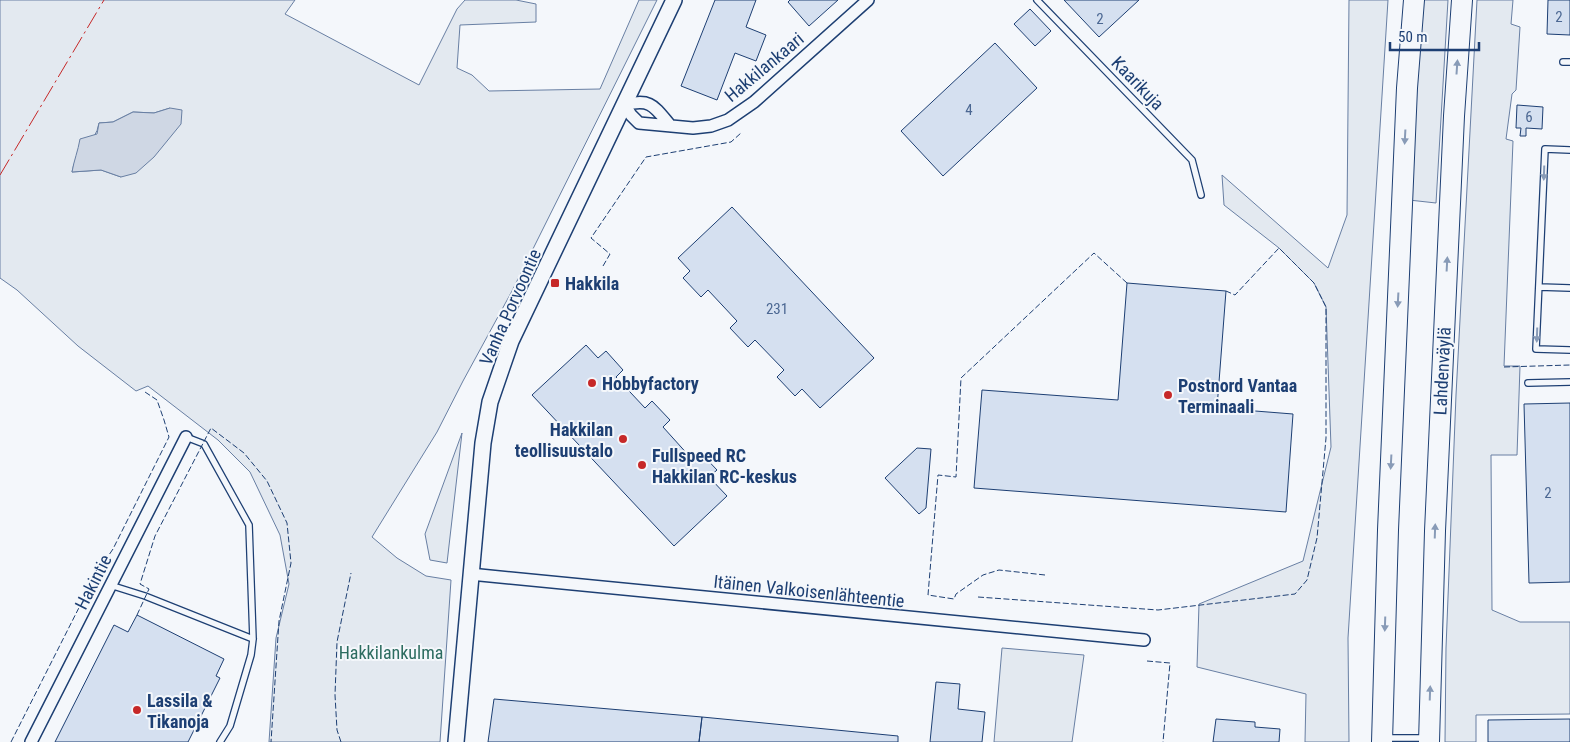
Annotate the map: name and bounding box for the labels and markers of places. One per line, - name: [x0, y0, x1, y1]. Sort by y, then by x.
- place label: Hakkila: [565, 273, 619, 294]
- marker: Hakkila: [549, 277, 561, 289]
- place label: Hobbyfactory: [602, 373, 699, 394]
- place label: Postnord Vantaa Terminaali: [1178, 375, 1297, 417]
- marker: Hobbyfactory: [586, 377, 598, 389]
- marker: Postnord Vantaa Terminaali: [1162, 389, 1174, 401]
- place label: Hakkilan teollisuustalo: [515, 419, 613, 461]
- marker: Hakkilan teollisuustalo: [617, 433, 629, 445]
- place label: Fullspeed RC Hakkilan RC-keskus: [652, 445, 797, 487]
- marker: Fullspeed RC Hakkilan RC-keskus: [636, 459, 648, 471]
- place label: Lassila & Tikanoja: [147, 690, 213, 732]
- marker: Lassila & Tikanoja: [131, 704, 143, 716]

